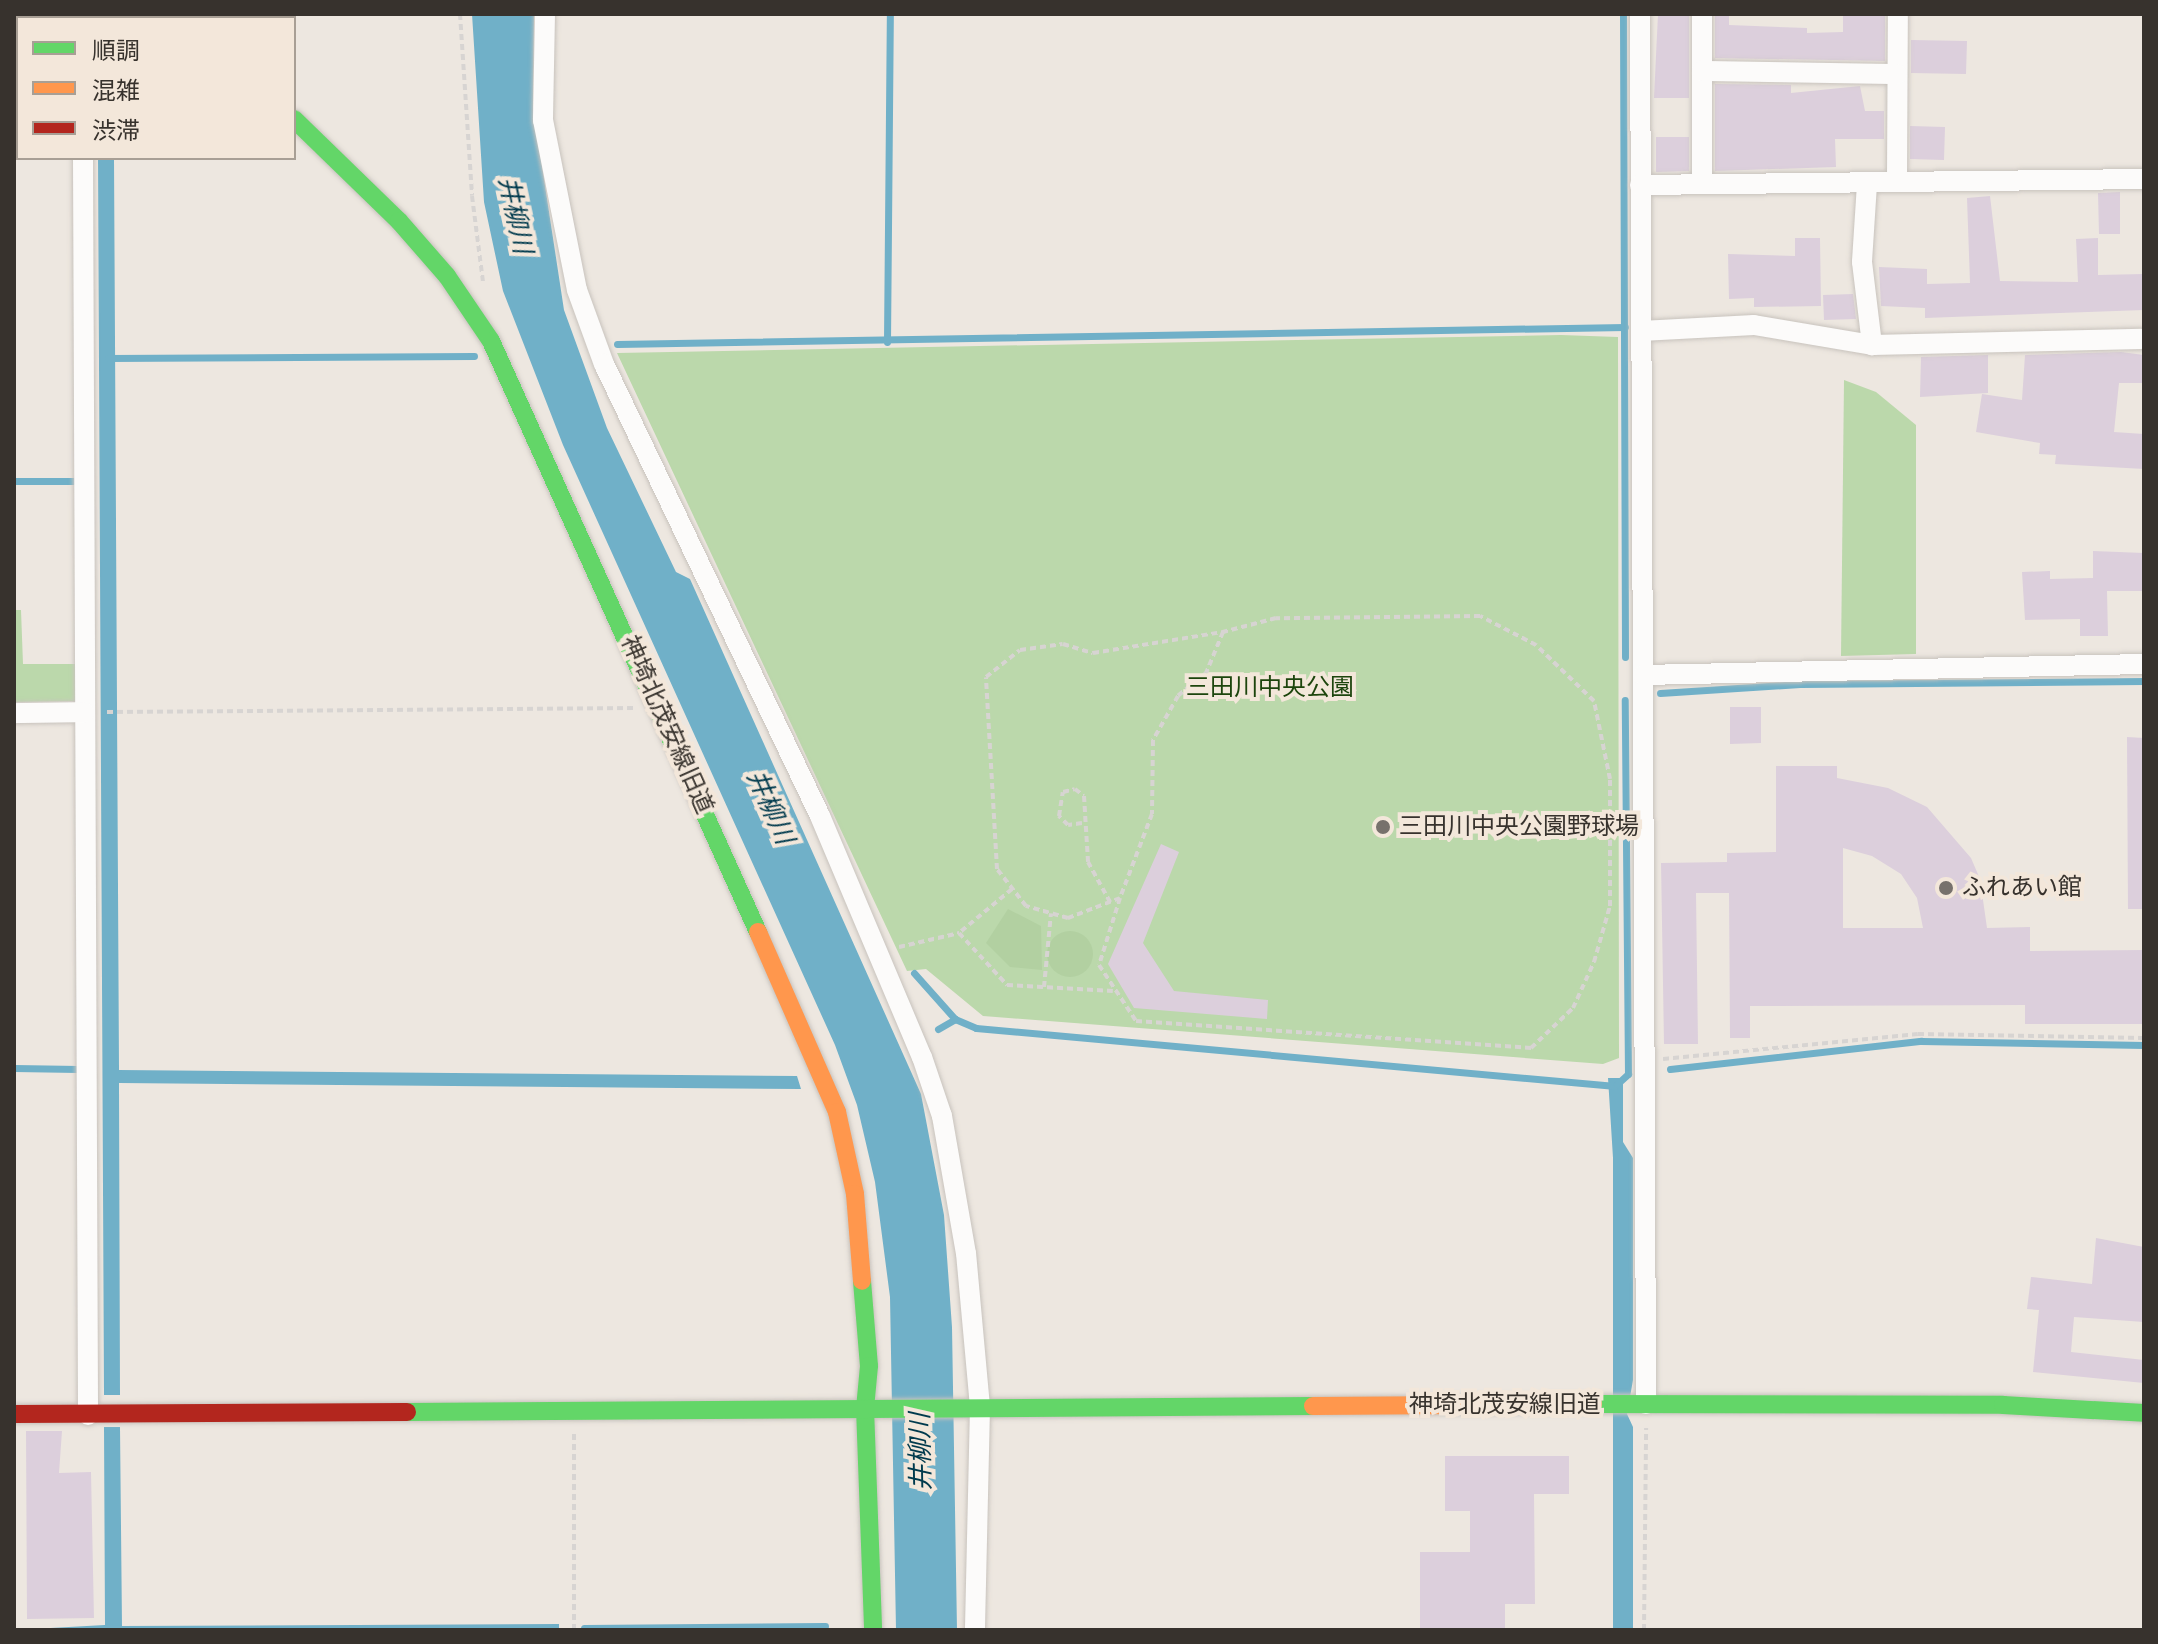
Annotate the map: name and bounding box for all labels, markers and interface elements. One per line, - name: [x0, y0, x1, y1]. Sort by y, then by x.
- legend: [16, 16, 296, 160]
- text: 順調: [92, 37, 140, 65]
- text: 混雑: [92, 77, 140, 105]
- text: 渋滞: [92, 117, 140, 145]
- water label: 井柳川: [492, 174, 538, 256]
- street label: 神埼北茂安線旧道: [615, 631, 719, 819]
- park label: 三田川中央公園: [1186, 674, 1354, 702]
- water label: 井柳川: [740, 765, 800, 849]
- place label: 三田川中央公園野球場: [1399, 813, 1639, 841]
- marker: 三田川中央公園野球場: [1374, 818, 1392, 836]
- place label: ふれあい館: [1962, 874, 2082, 902]
- marker: ふれあい館: [1937, 879, 1955, 897]
- street label: 神埼北茂安線旧道: [1409, 1391, 1601, 1419]
- water label: 井柳川: [905, 1413, 937, 1491]

